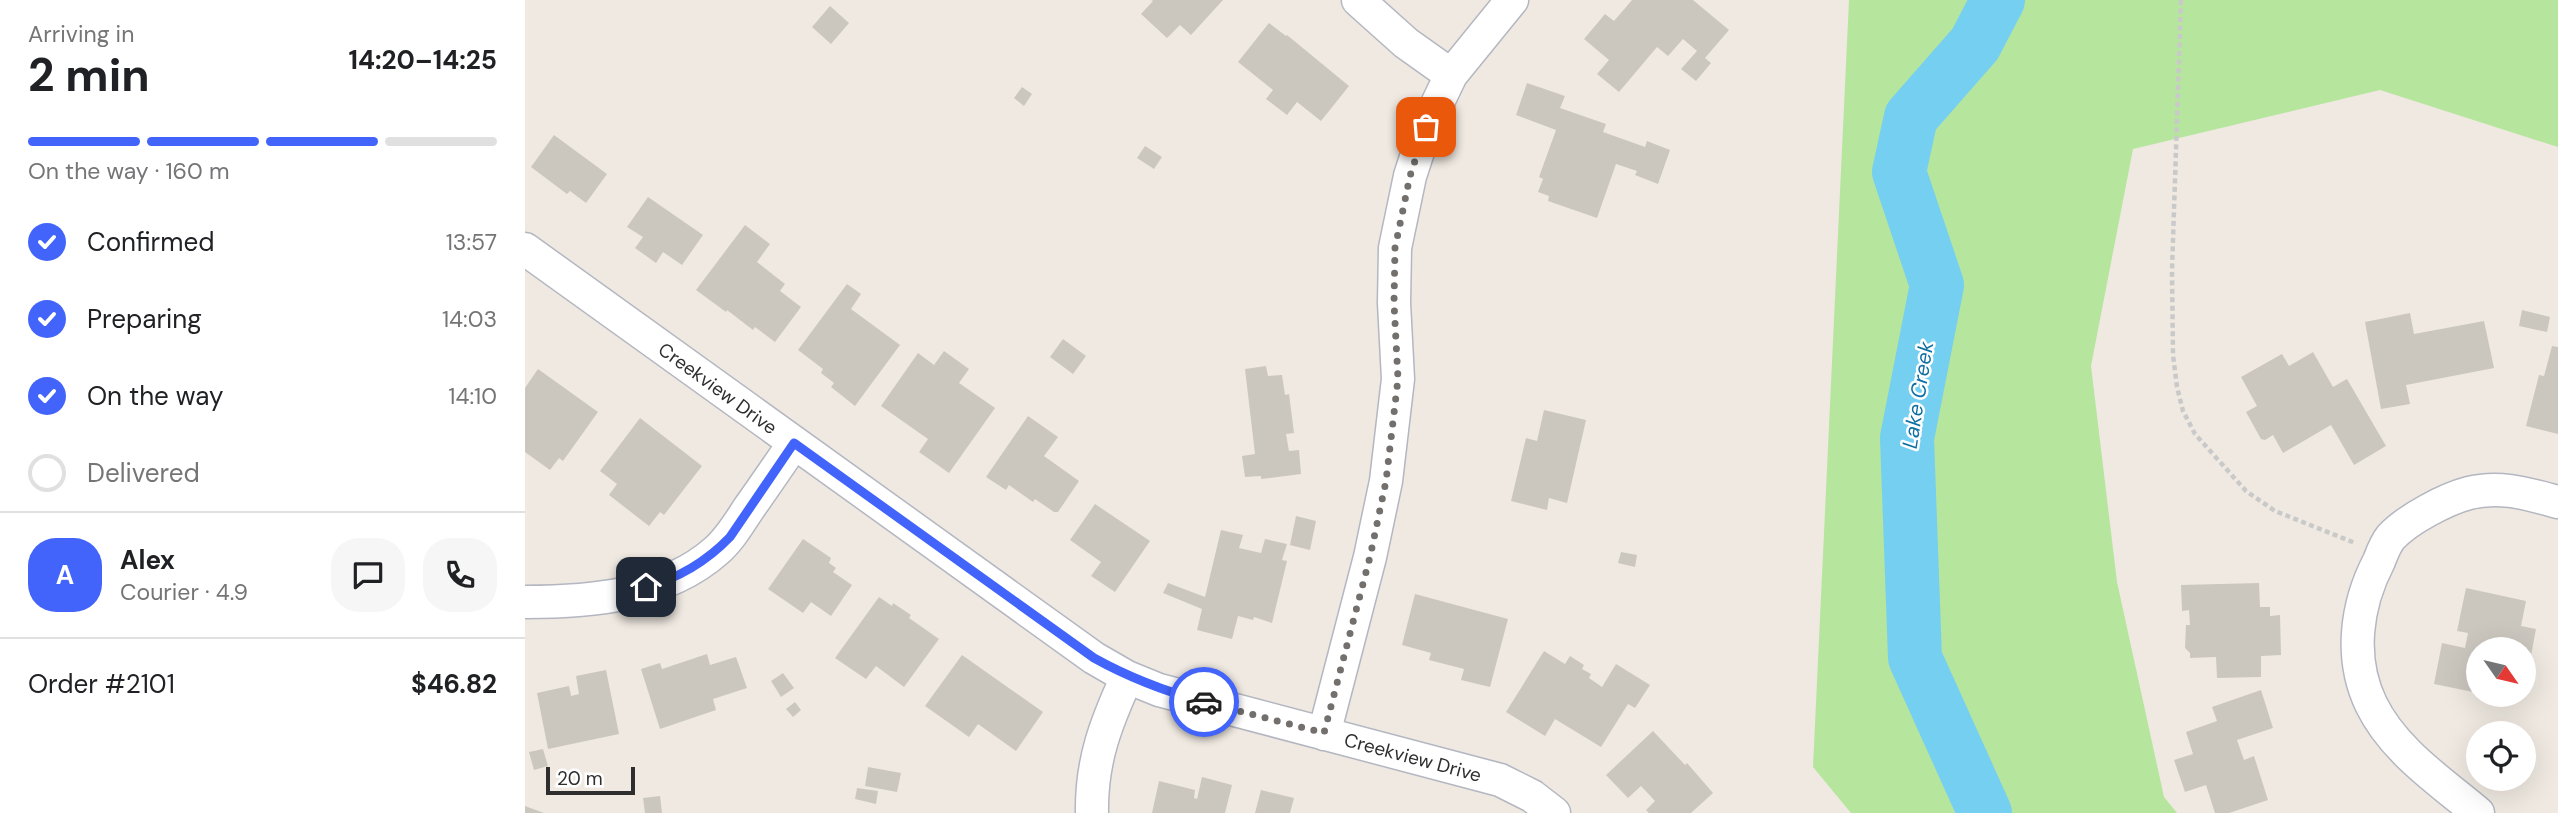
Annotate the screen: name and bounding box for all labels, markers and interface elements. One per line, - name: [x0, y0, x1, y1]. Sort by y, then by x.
- text: Arriving in: [28, 19, 134, 49]
- text: 14:20–14:25: [349, 43, 497, 77]
- text: 2 min: [28, 45, 150, 105]
- pin: [1396, 97, 1456, 157]
- icon: bag: [1407, 108, 1445, 146]
- text: On the way · 160 m: [28, 156, 229, 186]
- icon: check: [28, 223, 66, 261]
- text: Confirmed: [87, 225, 214, 259]
- text: 13:57: [446, 227, 497, 257]
- icon: check: [28, 300, 66, 338]
- text: Preparing: [87, 302, 202, 336]
- text: 14:03: [442, 304, 497, 334]
- street label: Creekview Drive: [653, 337, 782, 440]
- water label: Lake Creek: [1896, 339, 1940, 451]
- icon: check: [28, 377, 66, 415]
- text: On the way: [87, 379, 223, 413]
- text: 14:10: [448, 381, 497, 411]
- text: Delivered: [87, 456, 200, 490]
- button: chat: [331, 538, 405, 612]
- button: phone: [423, 538, 497, 612]
- text: Alex: [120, 543, 175, 577]
- pin: [616, 557, 676, 617]
- text: A: [56, 558, 74, 592]
- icon: home: [627, 568, 665, 606]
- text: Courier · 4.9: [120, 577, 248, 607]
- north arrow: [2466, 637, 2536, 707]
- map controls: [2466, 637, 2536, 791]
- text: Order #2101: [28, 667, 175, 701]
- text: $46.82: [411, 667, 497, 701]
- courier: [1169, 667, 1239, 737]
- icon: car: [1185, 683, 1223, 721]
- button: locate: [2466, 721, 2536, 791]
- street label: Creekview Drive: [1342, 727, 1484, 788]
- scale bar: [546, 764, 635, 796]
- text: 20 m: [557, 766, 603, 791]

